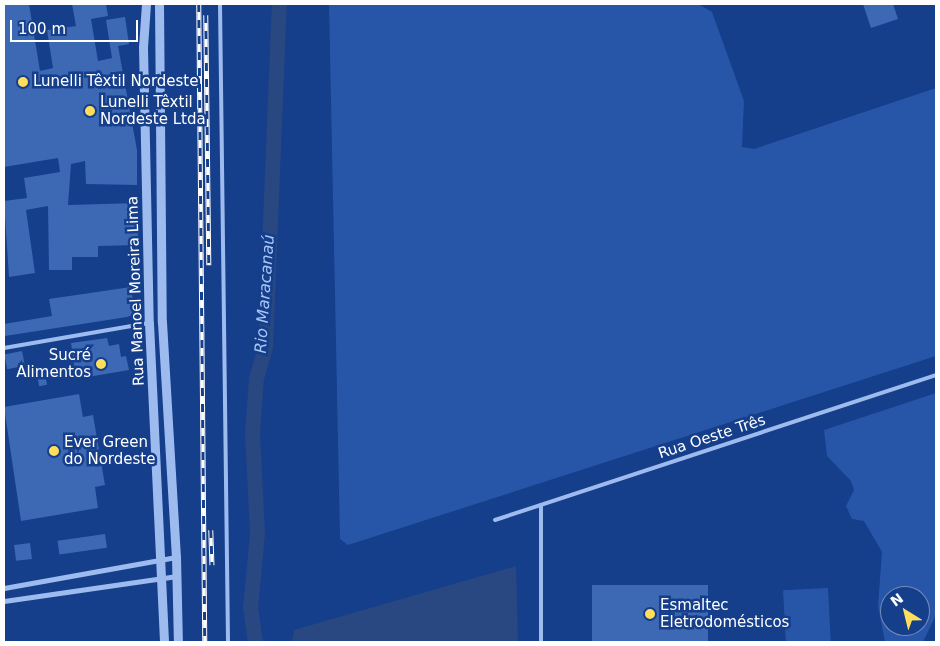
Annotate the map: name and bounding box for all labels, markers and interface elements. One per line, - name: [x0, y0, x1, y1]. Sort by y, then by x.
- scale bar: [12, 10, 140, 42]
- text: 100 m: [18, 20, 66, 38]
- place label: Lunelli Têxtil Nordeste: [33, 73, 198, 91]
- marker: Lunelli Têxtil Nordeste: [17, 76, 29, 88]
- place label: Lunelli Têxtil Nordeste Ltda: [100, 93, 206, 128]
- marker: Lunelli Têxtil Nordeste Ltda: [84, 105, 96, 117]
- street label: Rua Manoel Moreira Lima: [124, 196, 148, 386]
- water label: Rio Maracanaú: [251, 234, 279, 354]
- place label: Sucré Alimentos: [16, 346, 91, 381]
- marker: Sucré Alimentos: [95, 358, 107, 370]
- street label: Rua Oeste Três: [656, 411, 768, 463]
- place label: Ever Green do Nordeste: [64, 433, 155, 468]
- marker: Ever Green do Nordeste: [48, 445, 60, 457]
- north arrow: [880, 586, 930, 636]
- text: N: [887, 590, 906, 610]
- place label: Esmaltec Eletrodomésticos: [660, 596, 789, 631]
- marker: Esmaltec Eletrodomésticos: [644, 608, 656, 620]

